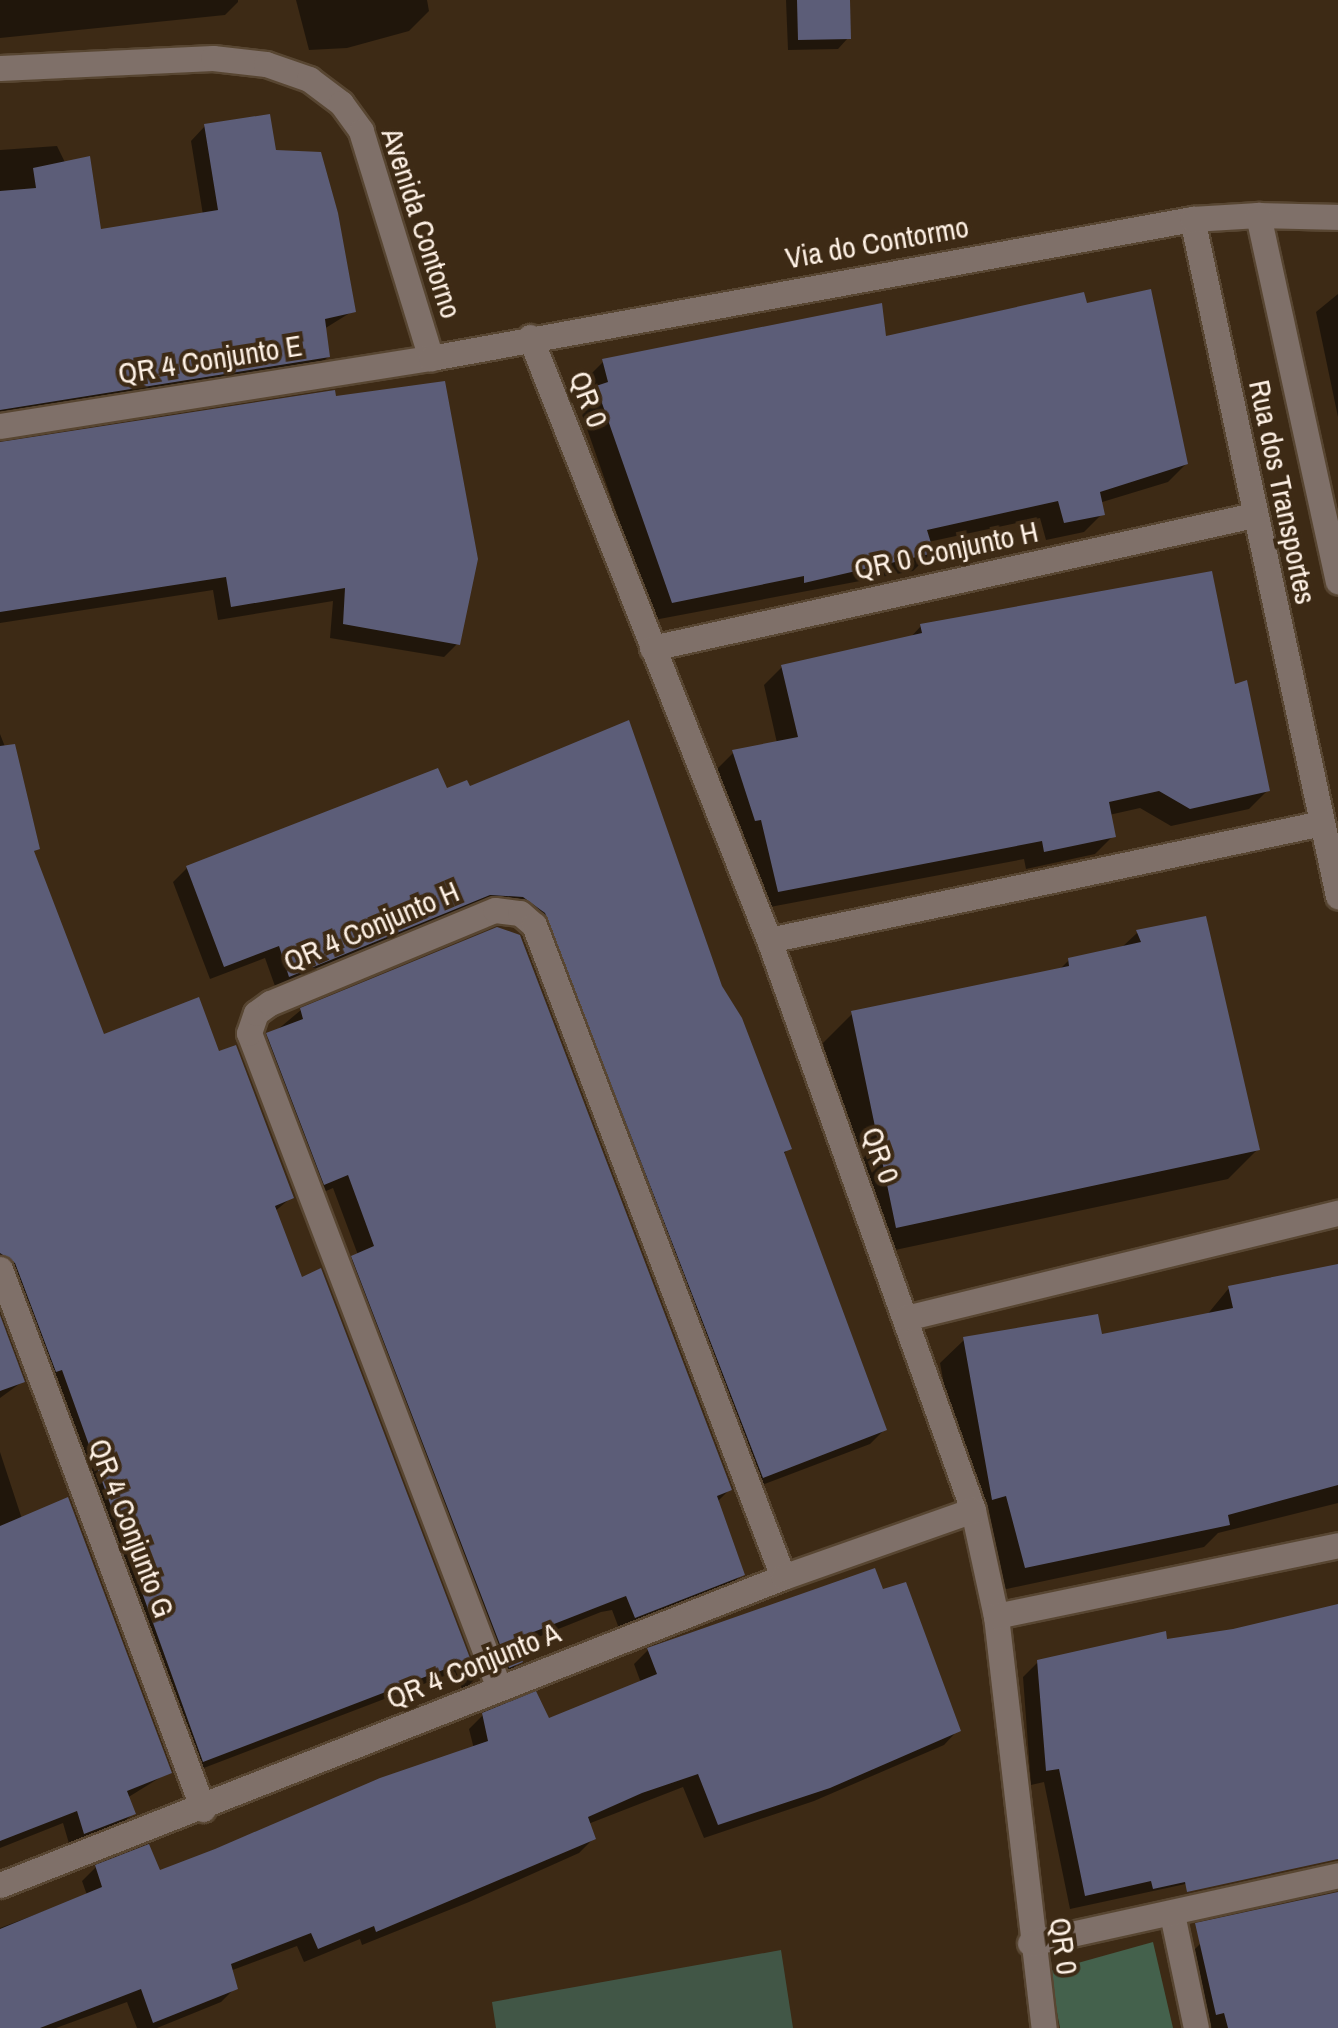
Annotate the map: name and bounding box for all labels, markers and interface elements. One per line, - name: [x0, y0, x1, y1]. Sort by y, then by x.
- street label: Avenida Contorno: [374, 123, 470, 323]
- street label: Via do Contormo: [783, 208, 971, 276]
- street label: QR 4 Conjunto E: [115, 327, 305, 391]
- street label: QR 0: [562, 366, 616, 432]
- street label: Rua dos Transportes: [1242, 376, 1324, 608]
- street label: QR 0 Conjunto H: [851, 513, 1041, 587]
- street label: QR 4 Conjunto H: [278, 873, 464, 979]
- street label: QR 0: [854, 1122, 908, 1188]
- street label: QR 4 Conjunto G: [81, 1433, 183, 1623]
- street label: QR 4 Conjunto A: [380, 1613, 566, 1717]
- street label: QR 0: [1042, 1915, 1086, 1977]

